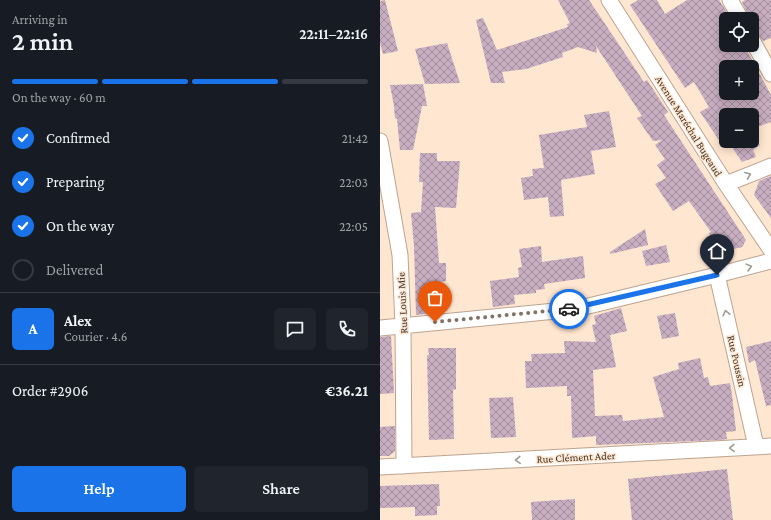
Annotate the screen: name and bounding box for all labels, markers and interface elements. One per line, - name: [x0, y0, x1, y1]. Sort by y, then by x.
- text: Arriving in: [12, 12, 68, 27]
- map controls: [719, 12, 759, 148]
- button: locate: [719, 12, 759, 52]
- text: 22:11–22:16: [299, 26, 368, 42]
- text: 2 min: [12, 27, 73, 56]
- button: +: [719, 60, 759, 100]
- street label: Avenue Maréchal Bugeaud: [652, 73, 725, 179]
- text: On the way · 60 m: [12, 90, 106, 105]
- button: −: [719, 108, 759, 148]
- icon: check: [12, 127, 34, 149]
- text: Confirmed: [46, 130, 110, 146]
- text: 21:42: [342, 131, 368, 146]
- icon: check: [12, 171, 34, 193]
- one-way arrow: [745, 172, 752, 180]
- text: Preparing: [46, 174, 105, 190]
- text: 22:03: [339, 175, 368, 190]
- icon: check: [12, 215, 34, 237]
- text: On the way: [46, 218, 114, 234]
- text: 22:05: [339, 219, 368, 234]
- pin: [700, 234, 734, 275]
- icon: home: [706, 240, 728, 262]
- text: Delivered: [46, 262, 103, 278]
- one-way arrow: [746, 263, 752, 271]
- street label: Rue Louis Mie: [394, 272, 410, 334]
- pin: [418, 281, 452, 322]
- icon: bag: [424, 287, 446, 309]
- courier: [549, 289, 589, 329]
- icon: car: [558, 298, 580, 320]
- button: chat: [274, 308, 316, 350]
- button: phone: [326, 308, 368, 350]
- one-way arrow: [722, 309, 730, 316]
- text: Alex: [64, 313, 92, 329]
- text: A: [29, 321, 37, 337]
- text: Courier · 4.6: [64, 329, 127, 344]
- street label: Rue Poussin: [725, 334, 749, 388]
- text: Order #2906: [12, 383, 88, 399]
- text: €36.21: [325, 383, 368, 399]
- one-way arrow: [729, 443, 735, 452]
- street label: Rue Clément Ader: [536, 449, 616, 465]
- one-way arrow: [515, 455, 521, 464]
- button: Help: [12, 466, 186, 512]
- button: Share: [194, 466, 368, 512]

